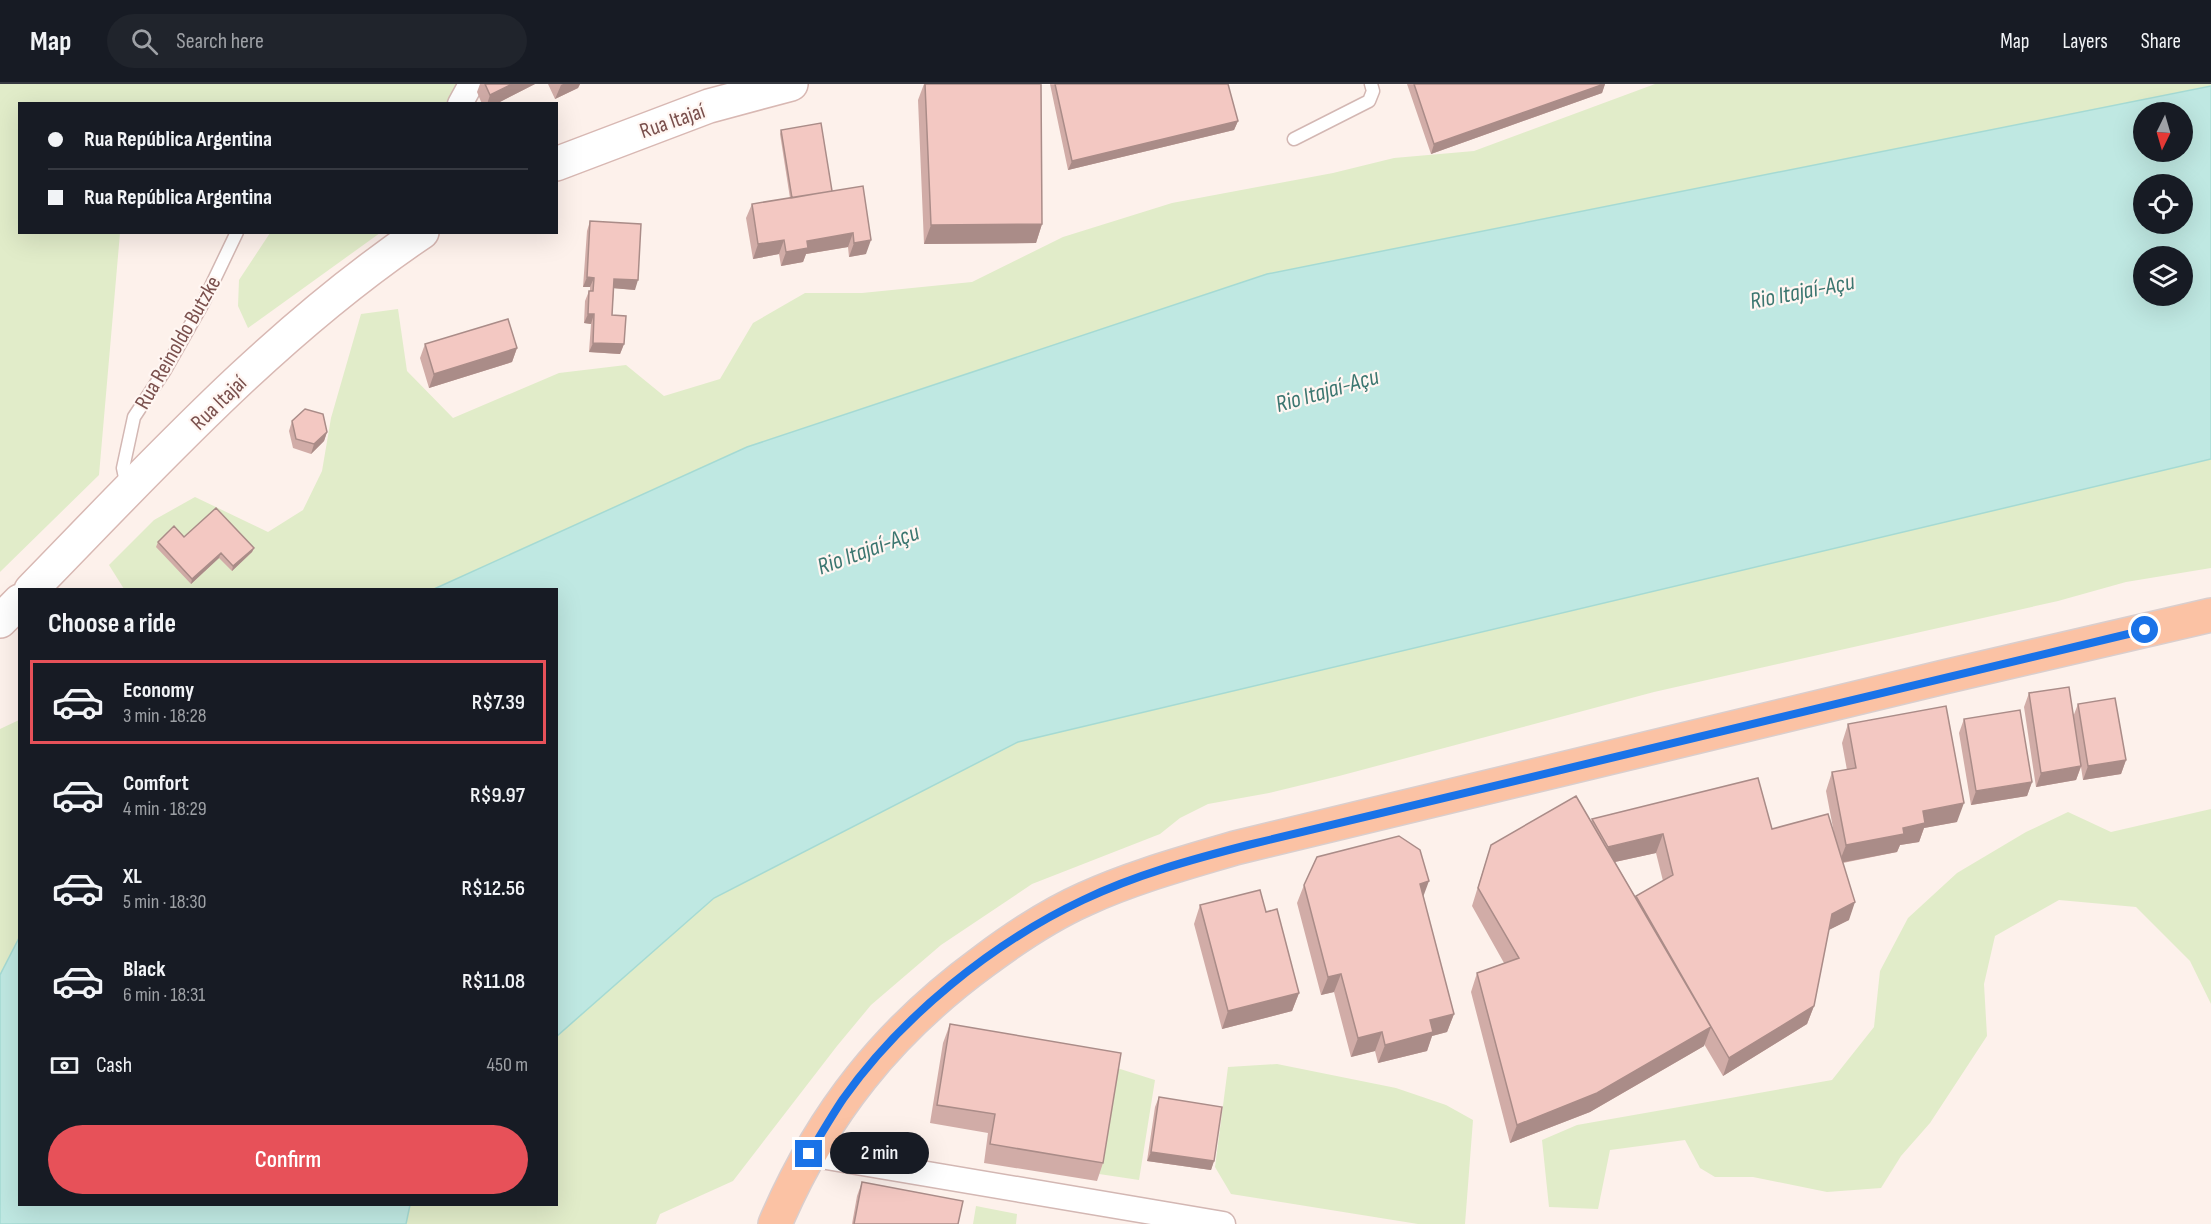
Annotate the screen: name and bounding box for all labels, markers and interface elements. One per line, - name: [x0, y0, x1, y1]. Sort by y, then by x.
- search box: [107, 14, 527, 68]
- text: Map: [30, 25, 71, 58]
- icon: search: [128, 25, 161, 58]
- text: Search here: [176, 28, 264, 55]
- text: Map: [2000, 29, 2029, 54]
- text: Layers: [2062, 29, 2108, 54]
- text: Share: [2141, 29, 2181, 54]
- street label: Rua Itajaí: [636, 97, 710, 145]
- north arrow: [2133, 102, 2193, 162]
- map controls: [2133, 102, 2193, 306]
- text: Rua República Argentina: [84, 126, 272, 153]
- button: locate: [2133, 174, 2193, 234]
- text: Rua República Argentina: [84, 184, 272, 211]
- button: layers: [2133, 246, 2193, 306]
- water label: Rio Itajaí-Açu: [1747, 267, 1857, 316]
- street label: Rua Reinoldo Butzke: [129, 271, 227, 414]
- water label: Rio Itajaí-Açu: [1272, 362, 1382, 419]
- street label: Rua Itajaí: [185, 369, 253, 436]
- water label: Rio Itajaí-Açu: [813, 518, 923, 581]
- text: Choose a ride: [48, 608, 176, 640]
- route start: [2131, 616, 2158, 643]
- icon: car: [51, 675, 105, 729]
- text: Economy: [123, 677, 194, 704]
- text: R$7.39: [472, 689, 525, 716]
- text: 3 min · 18:28: [123, 704, 207, 728]
- icon: car: [51, 768, 105, 822]
- text: Comfort: [123, 770, 189, 797]
- text: R$9.97: [470, 782, 525, 809]
- text: 4 min · 18:29: [123, 797, 207, 821]
- icon: car: [51, 861, 105, 915]
- text: XL: [123, 863, 142, 890]
- text: R$12.56: [461, 875, 525, 902]
- text: 5 min · 18:30: [123, 890, 207, 914]
- icon: car: [51, 954, 105, 1008]
- text: Black: [123, 956, 165, 983]
- text: R$11.08: [462, 968, 525, 995]
- text: 6 min · 18:31: [123, 983, 205, 1007]
- icon: cash: [48, 1049, 81, 1082]
- text: Cash: [96, 1052, 132, 1079]
- text: 450 m: [487, 1053, 528, 1077]
- button: Confirm: [48, 1125, 528, 1194]
- callout: 2 min: [830, 1133, 929, 1175]
- route end: [795, 1140, 822, 1167]
- text: 2 min: [861, 1141, 898, 1165]

